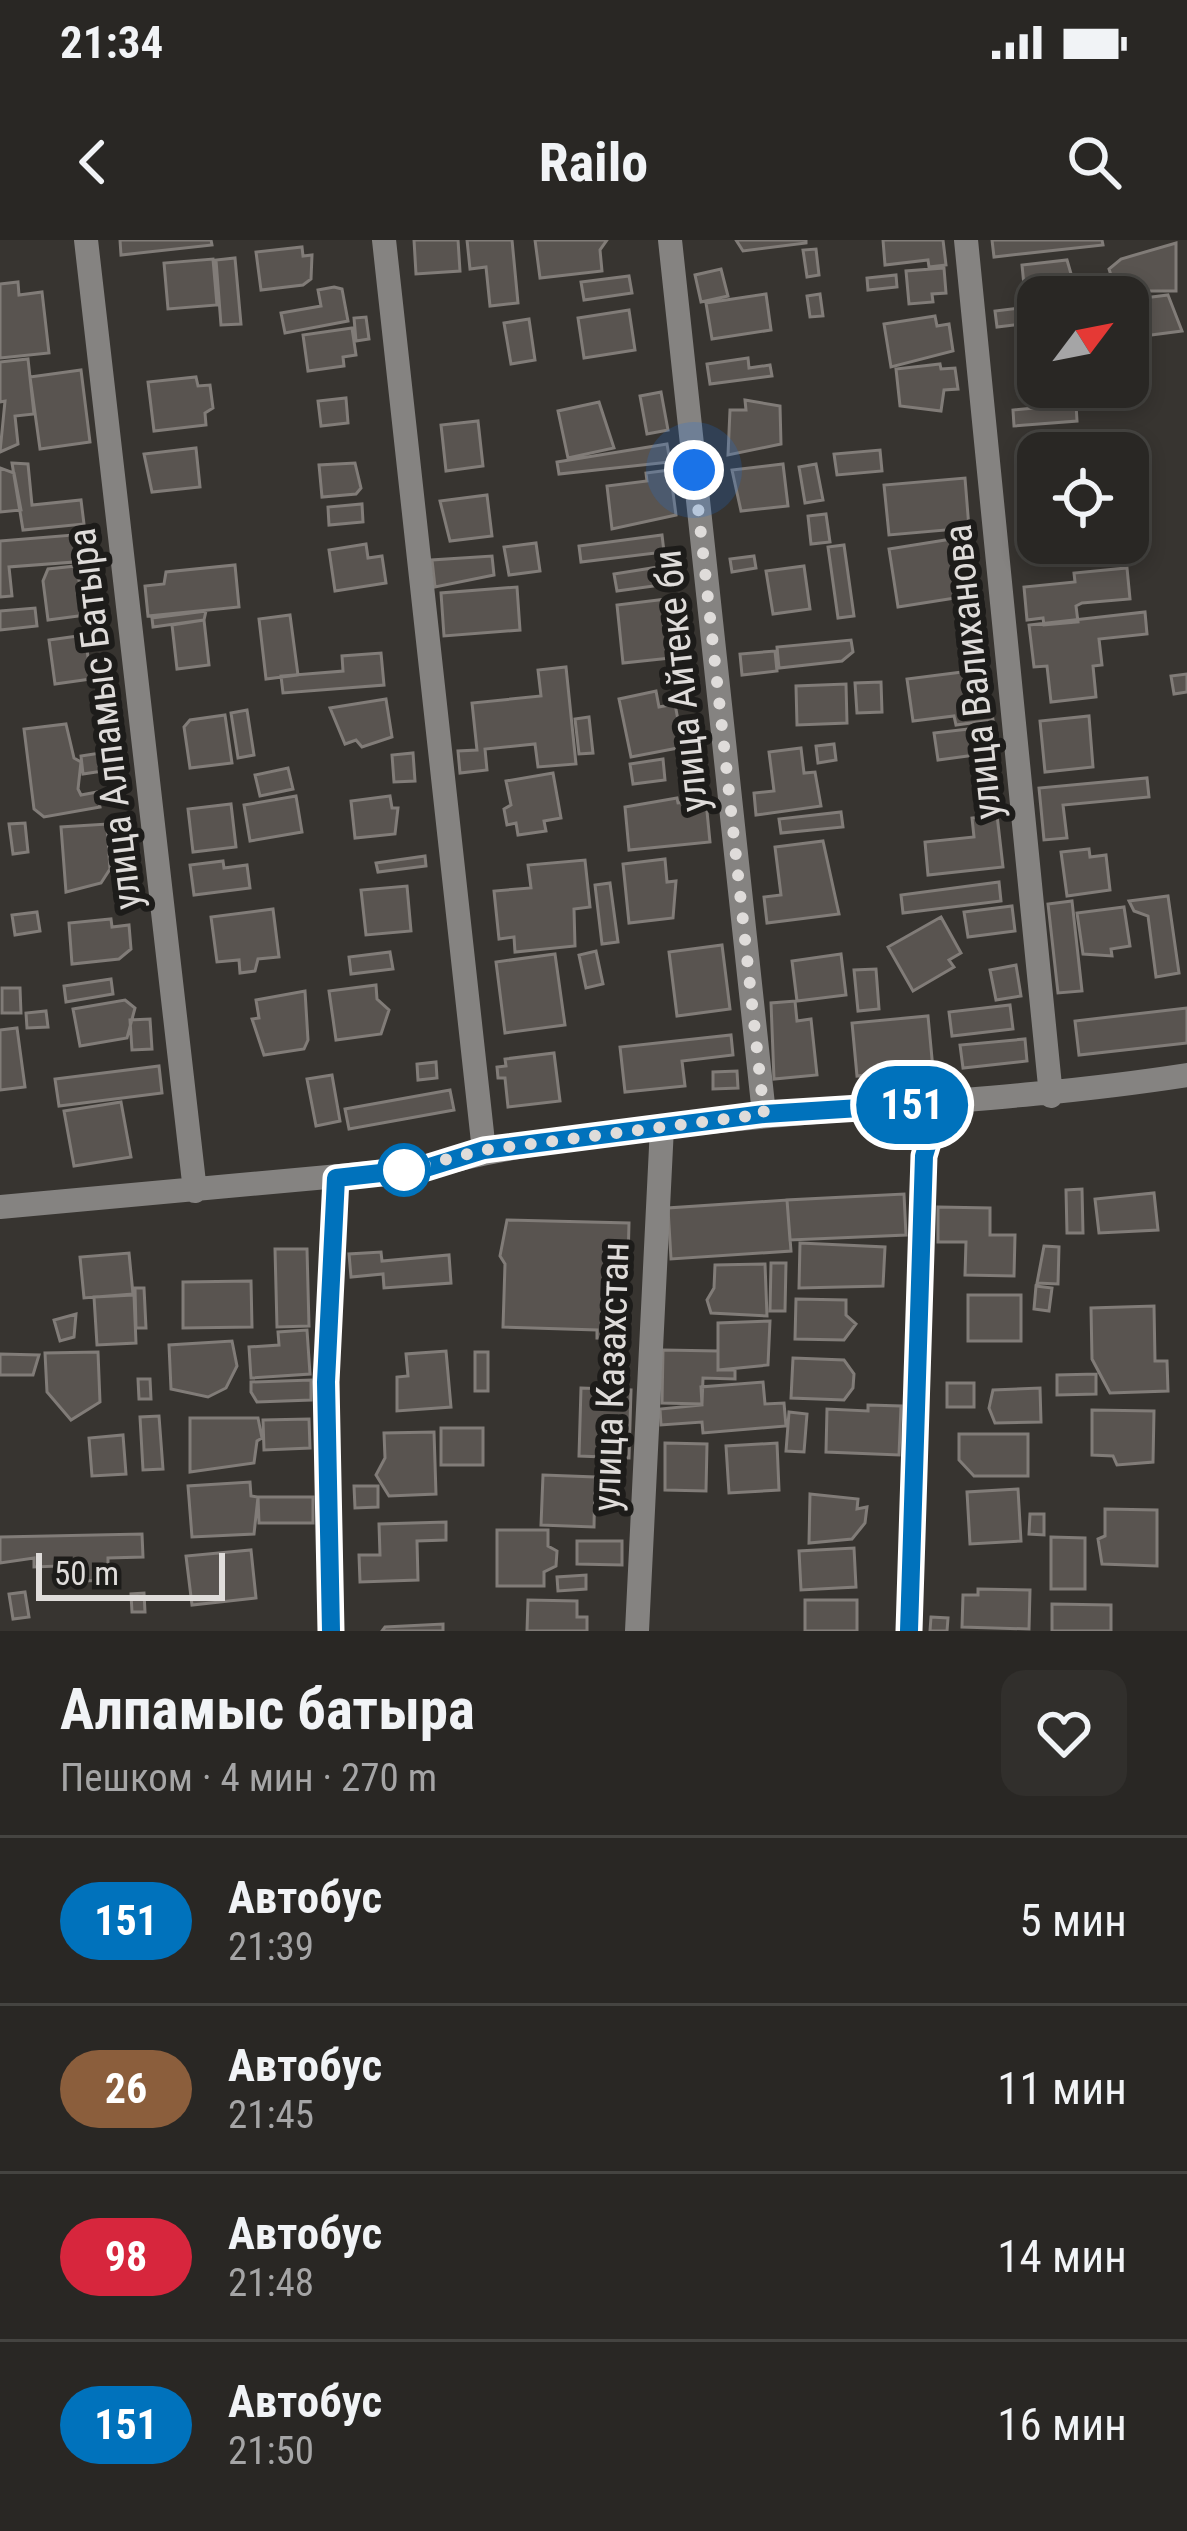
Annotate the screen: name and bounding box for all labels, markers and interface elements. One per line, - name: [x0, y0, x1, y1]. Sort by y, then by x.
- text: 21:34: [60, 16, 163, 69]
- icon: back: [60, 129, 126, 195]
- icon: search: [1061, 129, 1127, 195]
- text: Railo: [539, 131, 648, 194]
- north arrow: [1017, 276, 1149, 408]
- map controls: [1017, 276, 1149, 564]
- button: locate: [1017, 432, 1149, 564]
- your location: [664, 440, 724, 500]
- street label: улица Валиханова: [935, 522, 1011, 822]
- street label: улица Алпамыс Батыра: [59, 526, 151, 912]
- street label: улица Айтеке би: [644, 548, 718, 814]
- line badge: 151: [843, 1066, 981, 1144]
- text: 151: [880, 1080, 944, 1129]
- unlabelled marker: [379, 1145, 429, 1195]
- street label: улица Казахстан: [583, 1242, 639, 1512]
- scale bar: [36, 1547, 225, 1600]
- text: 50 m: [54, 1554, 119, 1593]
- button: heart: [1001, 1670, 1127, 1796]
- text: Алпамыс батыра: [60, 1676, 475, 1743]
- text: Пешком · 4 мин · 270 m: [60, 1755, 437, 1801]
- text: Автобус: [228, 1871, 382, 1924]
- text: 5 мин: [1020, 1894, 1127, 1947]
- text: 151: [94, 1896, 158, 1945]
- text: 21:39: [228, 1924, 314, 1970]
- text: Автобус: [228, 2039, 382, 2092]
- text: 11 мин: [997, 2062, 1127, 2115]
- text: 26: [105, 2064, 147, 2113]
- text: 21:45: [228, 2092, 314, 2138]
- text: Автобус: [228, 2207, 382, 2260]
- text: 14 мин: [997, 2230, 1127, 2283]
- text: 98: [105, 2232, 147, 2281]
- text: 21:48: [228, 2260, 314, 2306]
- text: Автобус: [228, 2375, 382, 2428]
- text: 16 мин: [997, 2398, 1127, 2451]
- text: 151: [94, 2400, 158, 2449]
- text: 21:50: [228, 2428, 314, 2474]

